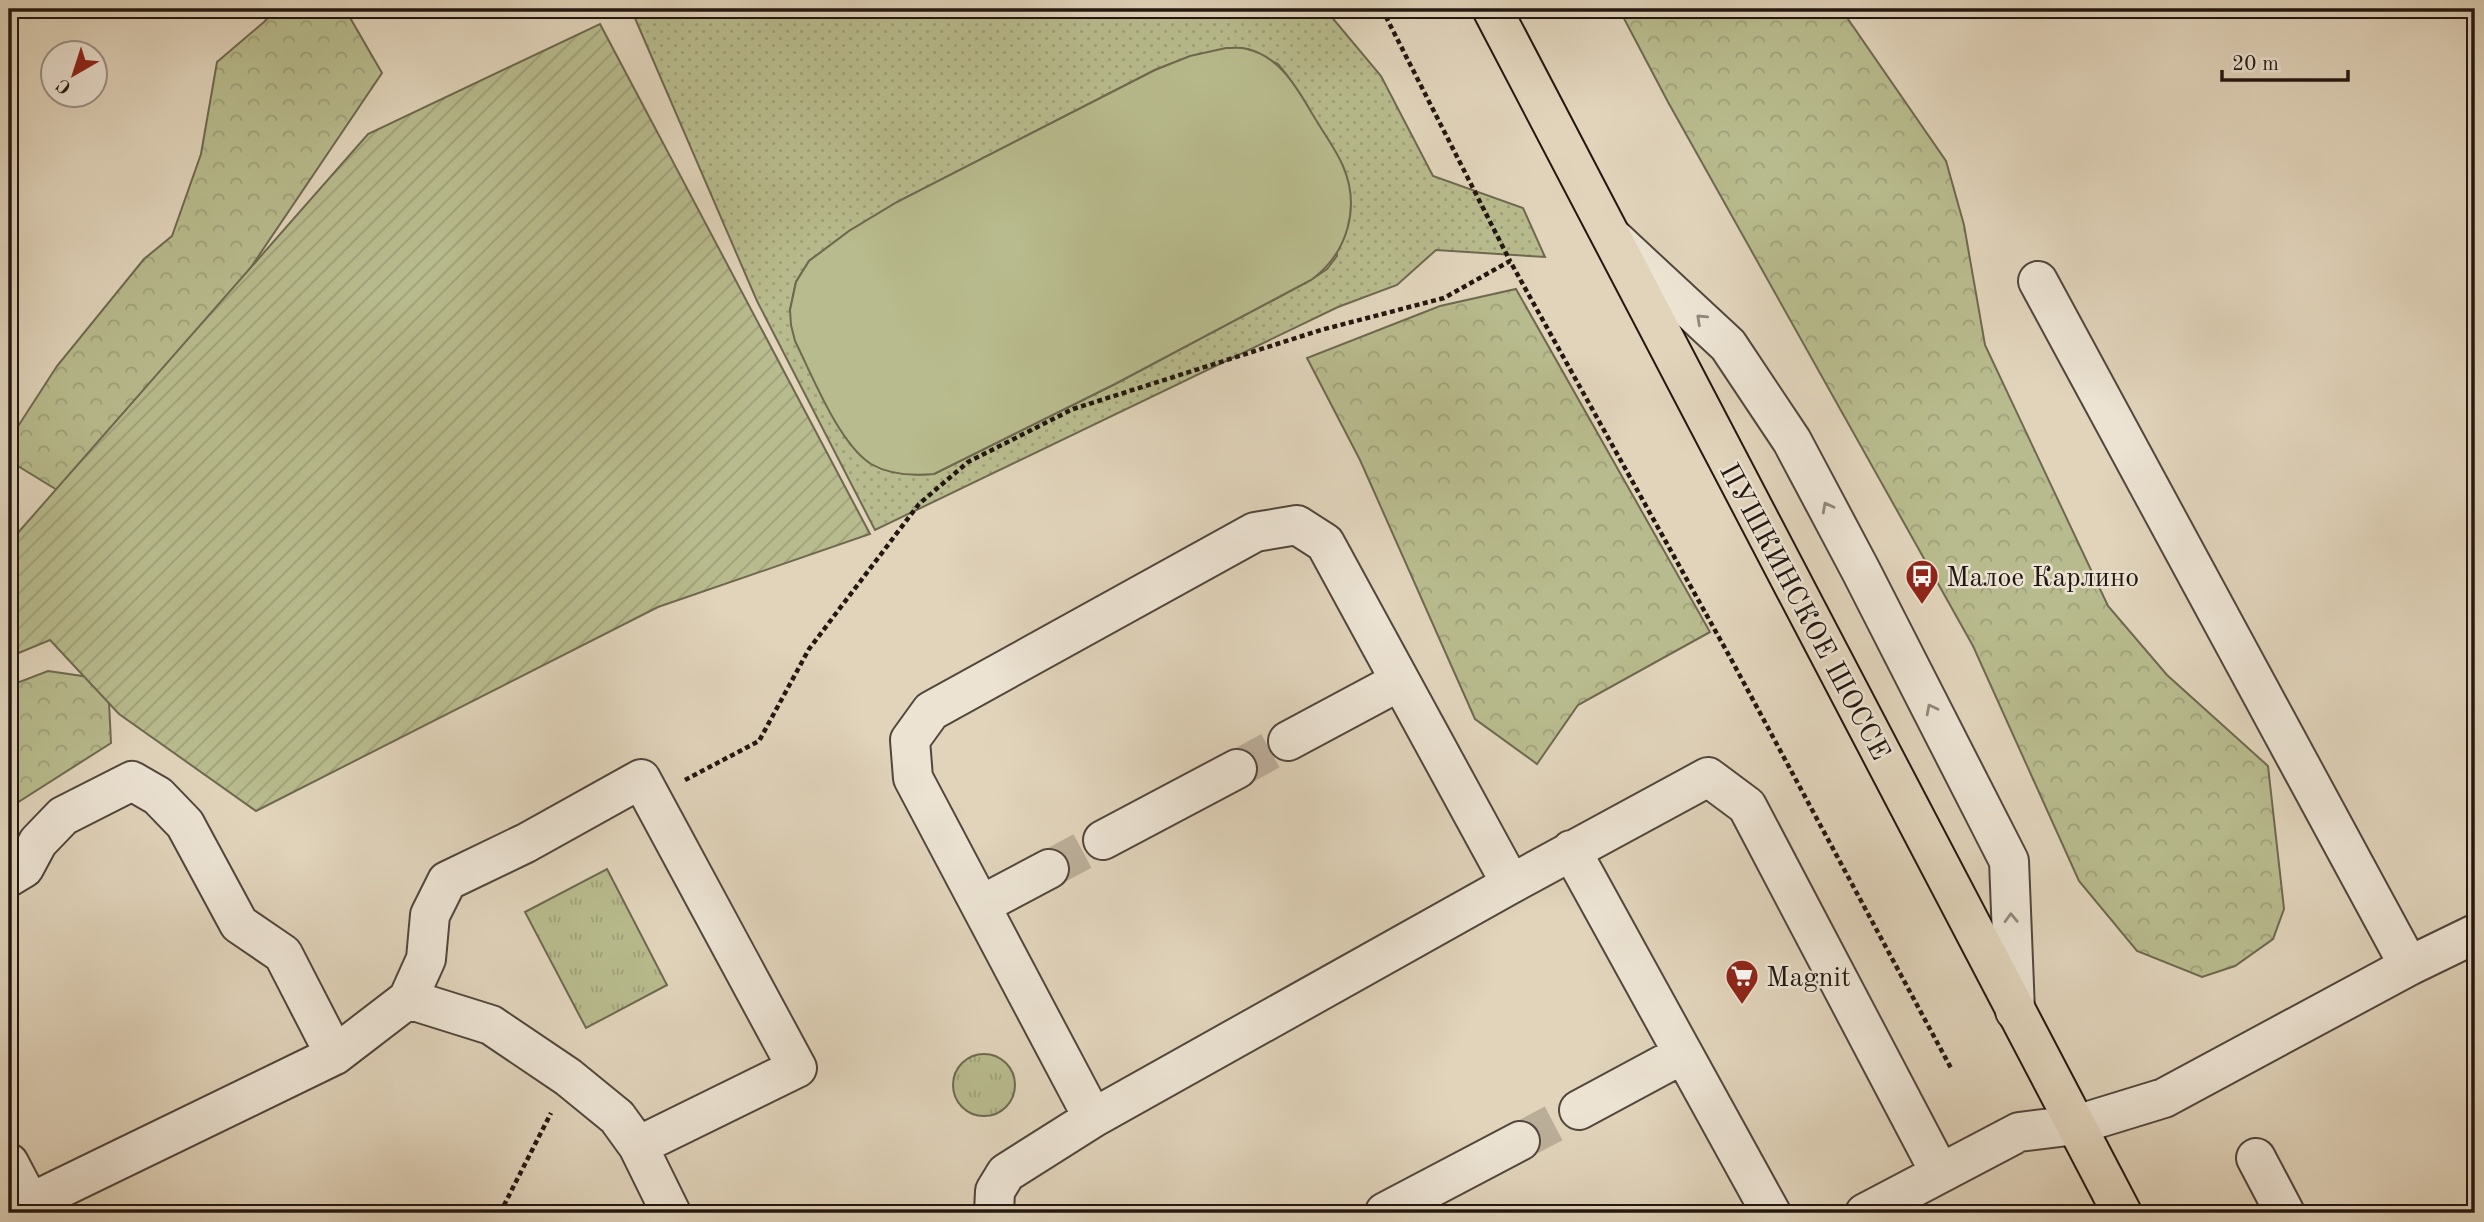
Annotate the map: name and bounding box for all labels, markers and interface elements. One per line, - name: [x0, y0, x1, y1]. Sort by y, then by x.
- north arrow: [38, 38, 108, 108]
- scale bar: [2222, 38, 2348, 82]
- text: 20 m: [2232, 54, 2279, 75]
- text: С: [54, 74, 76, 97]
- one-way arrow: [1696, 315, 1709, 328]
- street label: ПУШКИНСКОЕ ШОССЕ: [1713, 459, 1894, 765]
- one-way arrow: [1822, 502, 1835, 514]
- bus stop icon: Малое Карлино: [1903, 557, 1941, 606]
- place label: Малое Карлино: [1946, 565, 2139, 593]
- one-way arrow: [1926, 704, 1940, 716]
- one-way arrow: [2004, 912, 2019, 923]
- supermarket icon: Magnit: [1723, 957, 1761, 1006]
- place label: Magnit: [1766, 965, 1851, 993]

